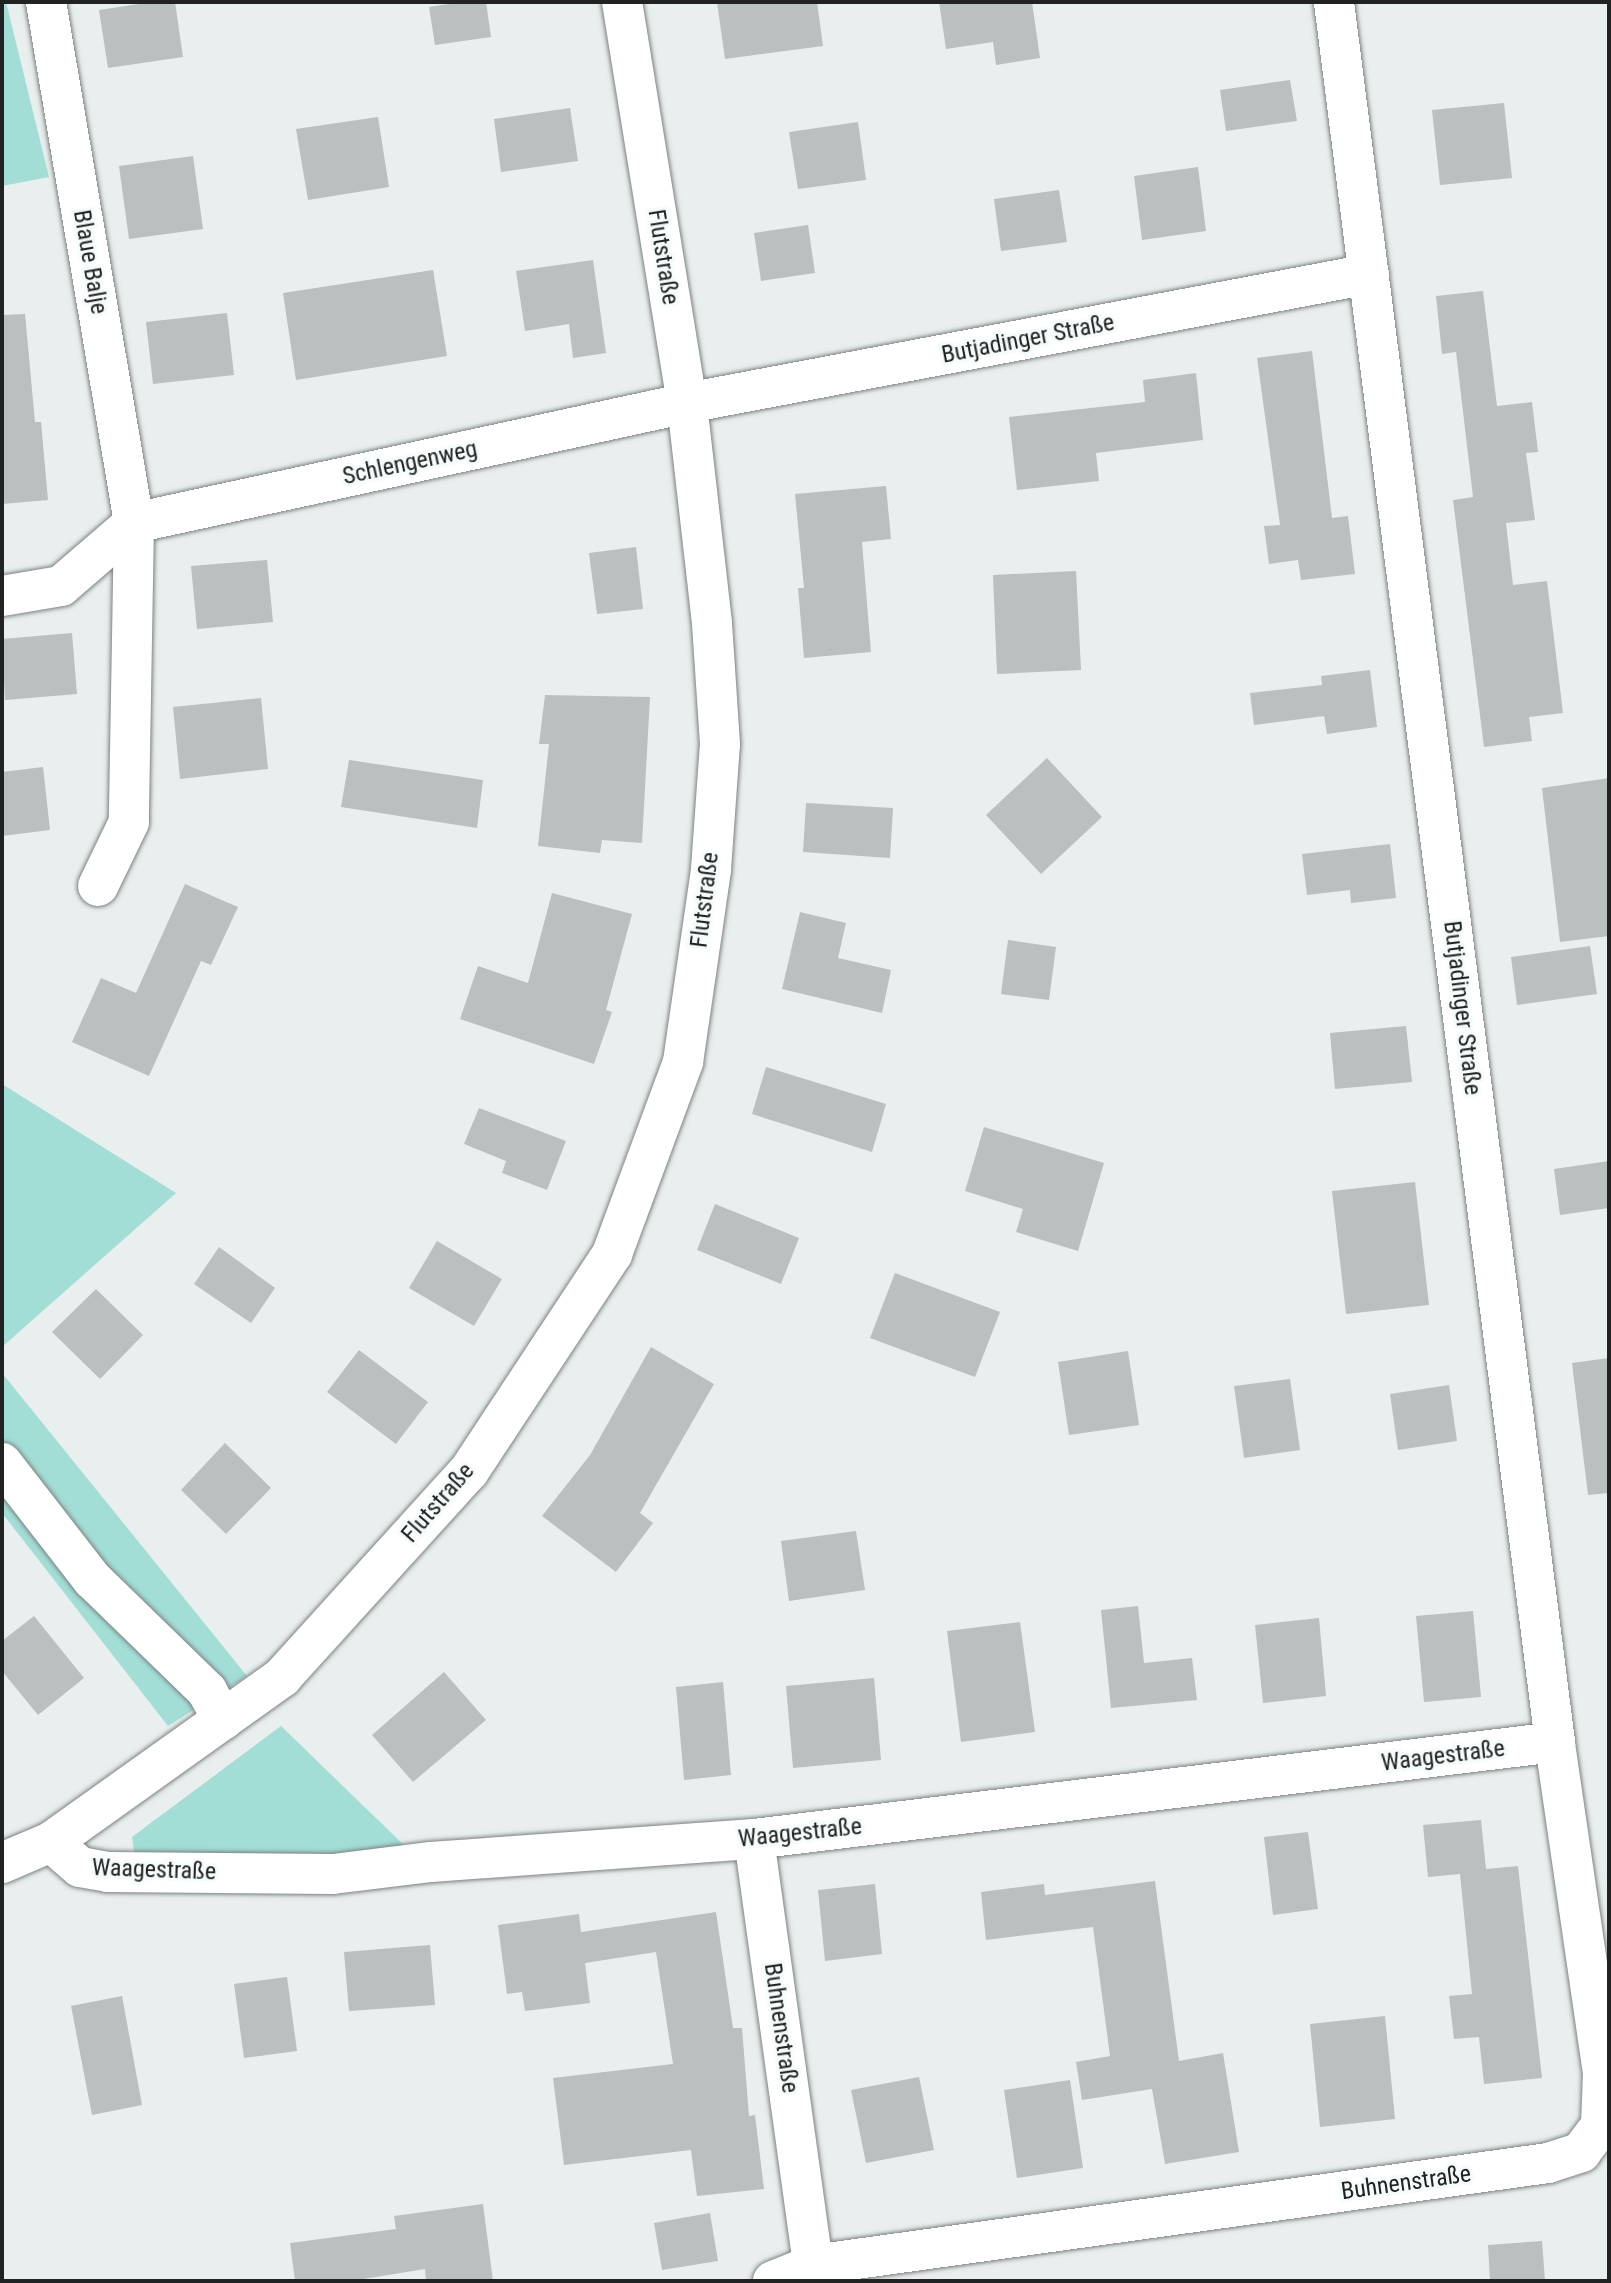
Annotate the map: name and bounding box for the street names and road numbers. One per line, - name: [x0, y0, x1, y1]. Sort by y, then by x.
- street label: Flutstraße: [641, 207, 685, 307]
- street label: Blaue Balje: [67, 208, 113, 316]
- street label: Butjadinger Straße: [939, 308, 1117, 370]
- street label: Schlengenweg: [340, 435, 480, 491]
- street label: Flutstraße: [685, 851, 725, 949]
- street label: Butjadinger Straße: [1437, 919, 1487, 1097]
- street label: Flutstraße: [396, 1457, 480, 1549]
- street label: Waagestraße: [1380, 1734, 1506, 1778]
- street label: Waagestraße: [737, 1812, 863, 1854]
- street label: Waagestraße: [91, 1853, 217, 1887]
- street label: Buhnenstraße: [758, 1961, 804, 2095]
- street label: Buhnenstraße: [1339, 2160, 1473, 2206]

